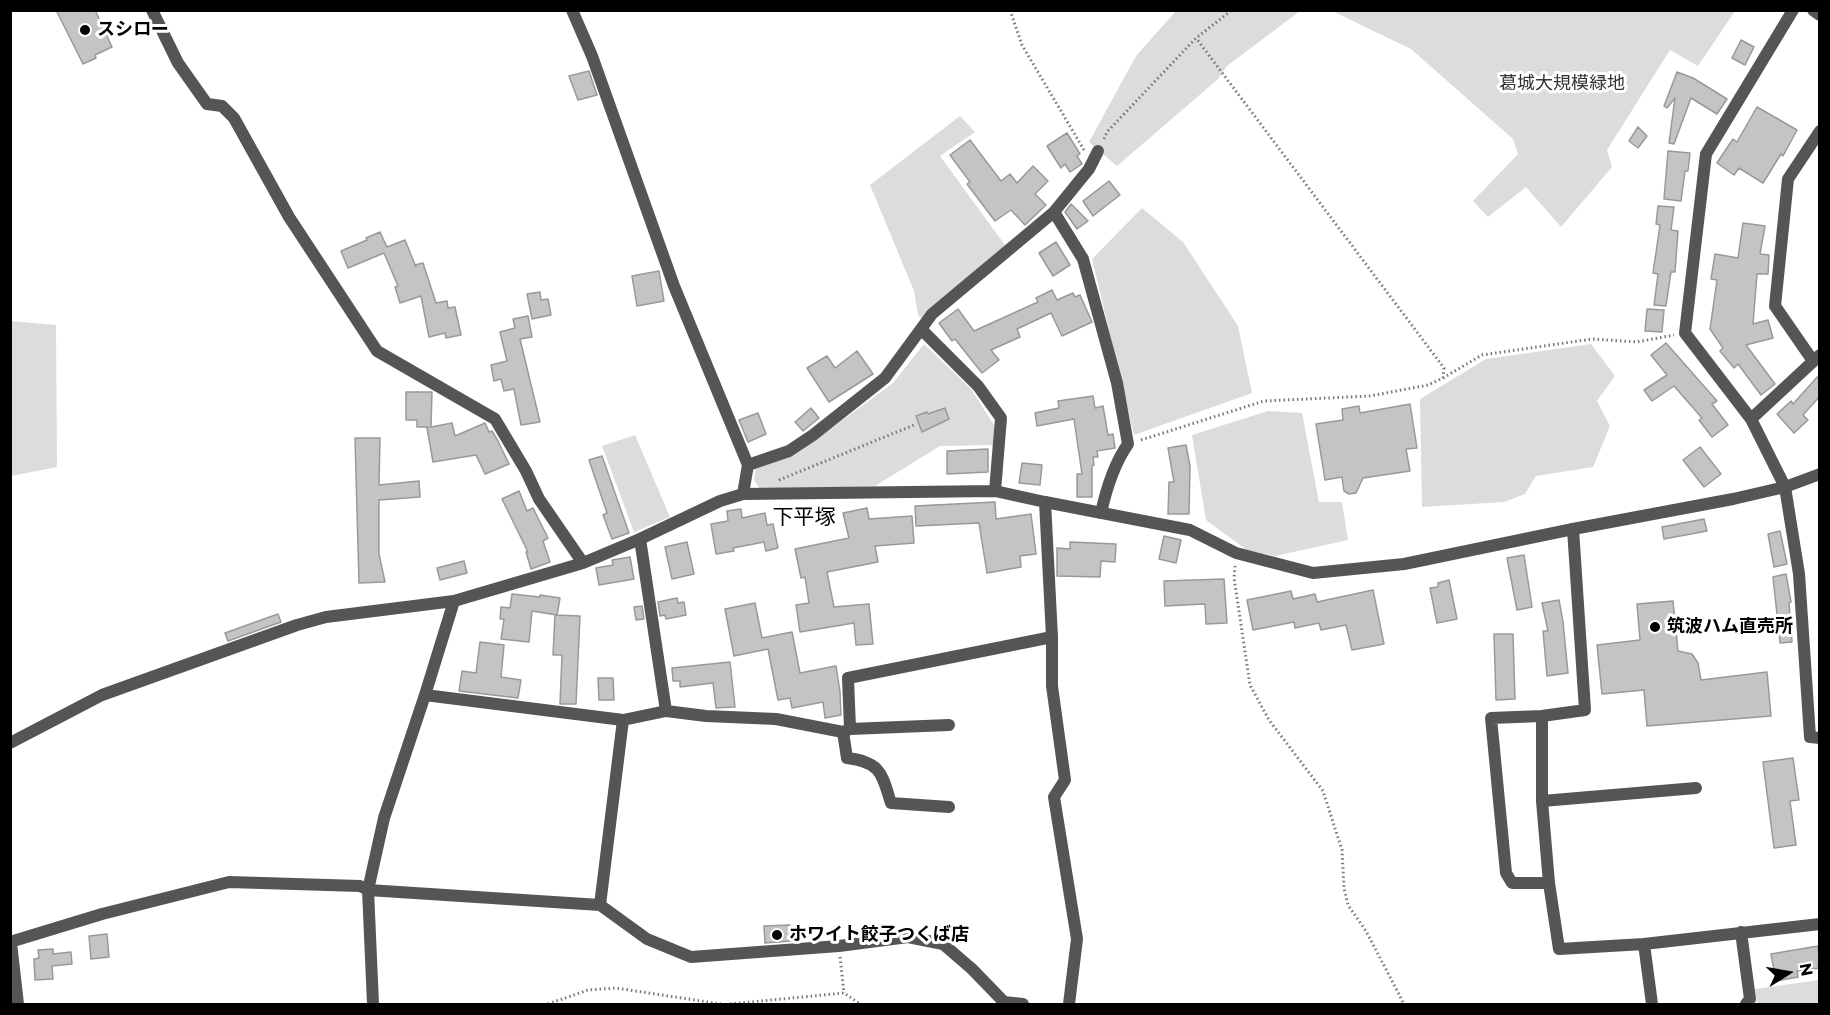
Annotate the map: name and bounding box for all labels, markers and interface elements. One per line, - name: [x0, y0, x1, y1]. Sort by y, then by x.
- place label: スシロー: [97, 19, 169, 41]
- marker: スシロー: [78, 23, 92, 37]
- park label: 葛城大規模緑地: [1499, 73, 1625, 95]
- district label: 下平塚: [773, 505, 835, 531]
- place label: 筑波ハム直売所: [1667, 616, 1793, 638]
- marker: 筑波ハム直売所: [1648, 620, 1662, 634]
- place label: ホワイト餃子つくば店: [789, 924, 969, 946]
- marker: ホワイト餃子つくば店: [770, 928, 784, 942]
- north arrow: [1758, 943, 1818, 1003]
- text: N: [1796, 961, 1817, 978]

